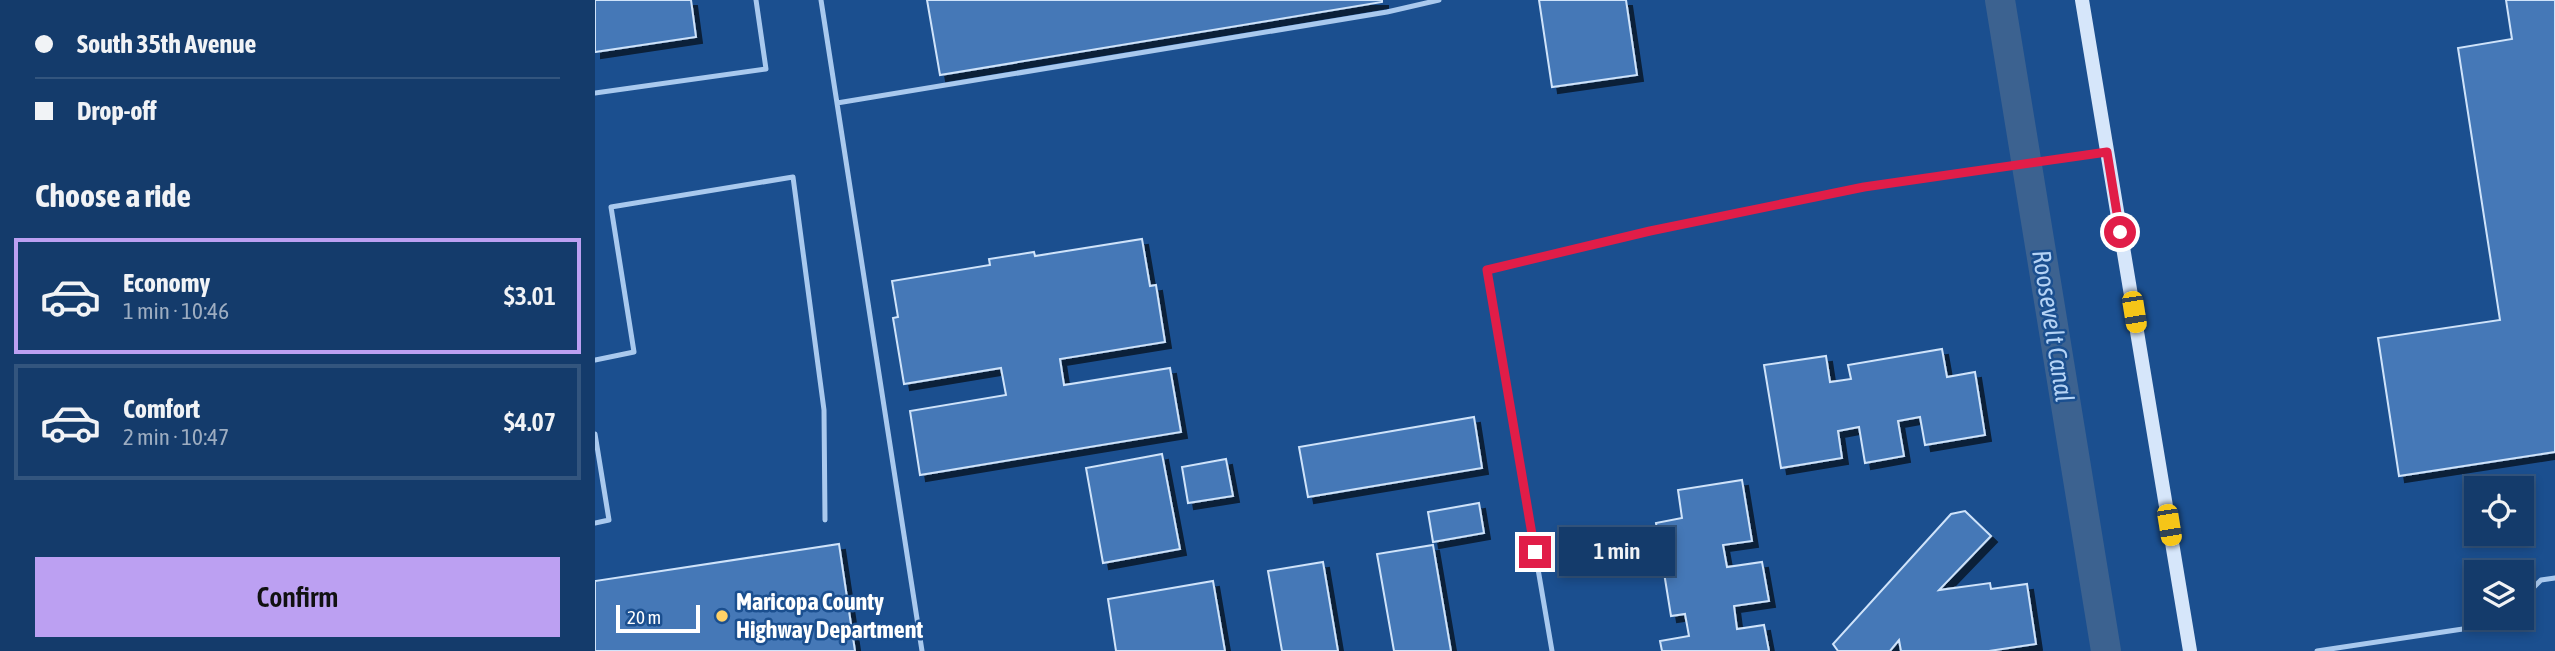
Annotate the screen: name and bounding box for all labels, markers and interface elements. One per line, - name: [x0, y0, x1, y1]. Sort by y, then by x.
- text: South 35th Avenue: [77, 29, 256, 59]
- text: Drop-off: [77, 96, 157, 126]
- text: Choose a ride: [35, 177, 191, 214]
- route start: [2104, 216, 2136, 248]
- water label: Roosevelt Canal: [2026, 248, 2080, 404]
- icon: car: [39, 265, 102, 328]
- text: Economy: [123, 268, 210, 298]
- text: $3.01: [504, 281, 556, 311]
- car: [2121, 290, 2148, 334]
- text: 1 min · 10:46: [123, 298, 229, 324]
- icon: car: [39, 391, 102, 454]
- text: Comfort: [123, 394, 200, 424]
- text: $4.07: [504, 407, 556, 437]
- text: 2 min · 10:47: [123, 424, 229, 450]
- map controls: [2464, 476, 2534, 630]
- button: locate: [2464, 476, 2534, 546]
- car: [2156, 503, 2183, 547]
- callout: 1 min: [1559, 528, 1675, 576]
- route end: [1519, 536, 1551, 568]
- text: 1 min: [1594, 538, 1640, 564]
- button: Confirm: [35, 557, 560, 637]
- button: layers: [2464, 560, 2534, 630]
- place label: Maricopa County Highway Department: [736, 588, 923, 643]
- scale bar: [616, 602, 700, 634]
- text: 20 m: [627, 606, 661, 628]
- marker: Maricopa County Highway Department: [714, 608, 730, 624]

